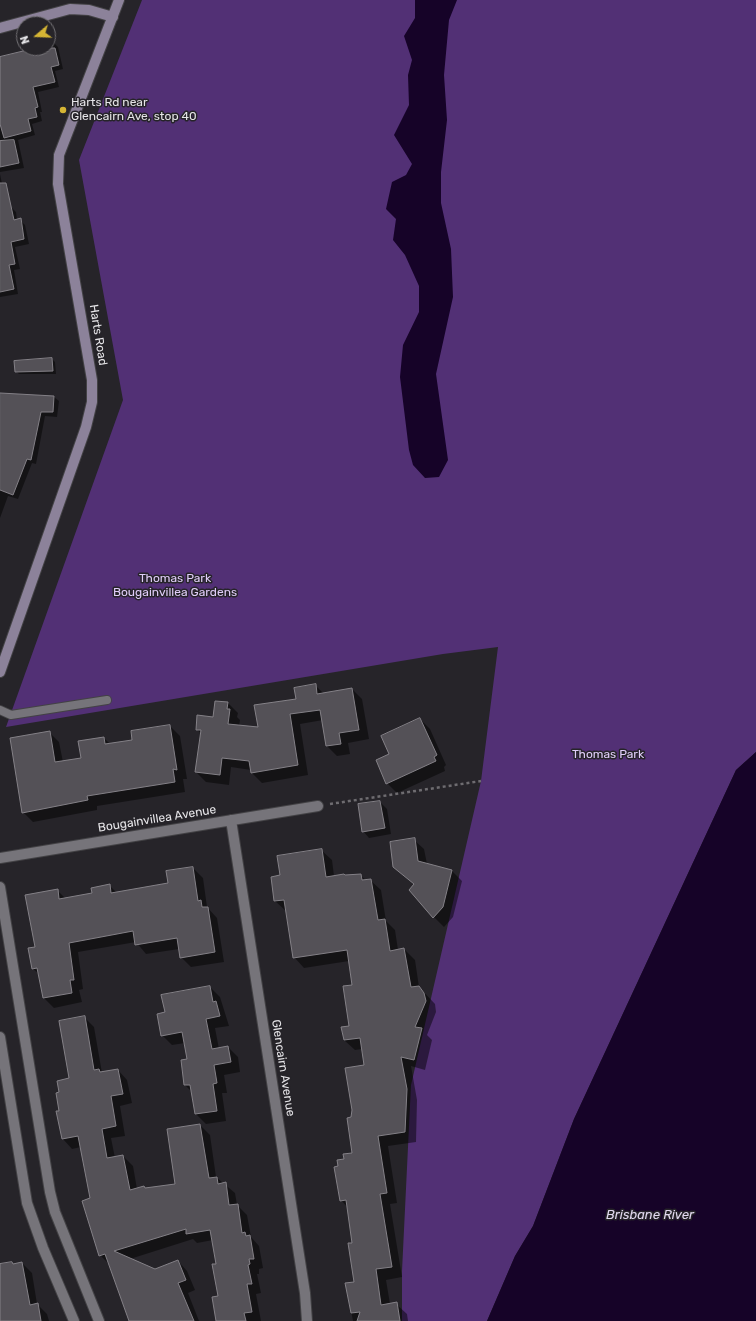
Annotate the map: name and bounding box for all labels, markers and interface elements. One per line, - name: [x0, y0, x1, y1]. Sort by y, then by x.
- north arrow: [16, 16, 56, 56]
- text: N: [18, 34, 33, 46]
- place label: Harts Rd near Glencairn Ave, stop 40: [71, 96, 197, 124]
- marker: Harts Rd near Glencairn Ave, stop 40: [58, 105, 68, 115]
- street label: Harts Road: [86, 303, 110, 367]
- park label: Thomas Park Bougainvillea Gardens: [113, 572, 237, 600]
- park label: Thomas Park: [572, 748, 644, 762]
- street label: Bougainvillea Avenue: [97, 803, 217, 835]
- street label: Glencairn Avenue: [268, 1018, 298, 1118]
- water label: Brisbane River: [606, 1207, 694, 1223]

